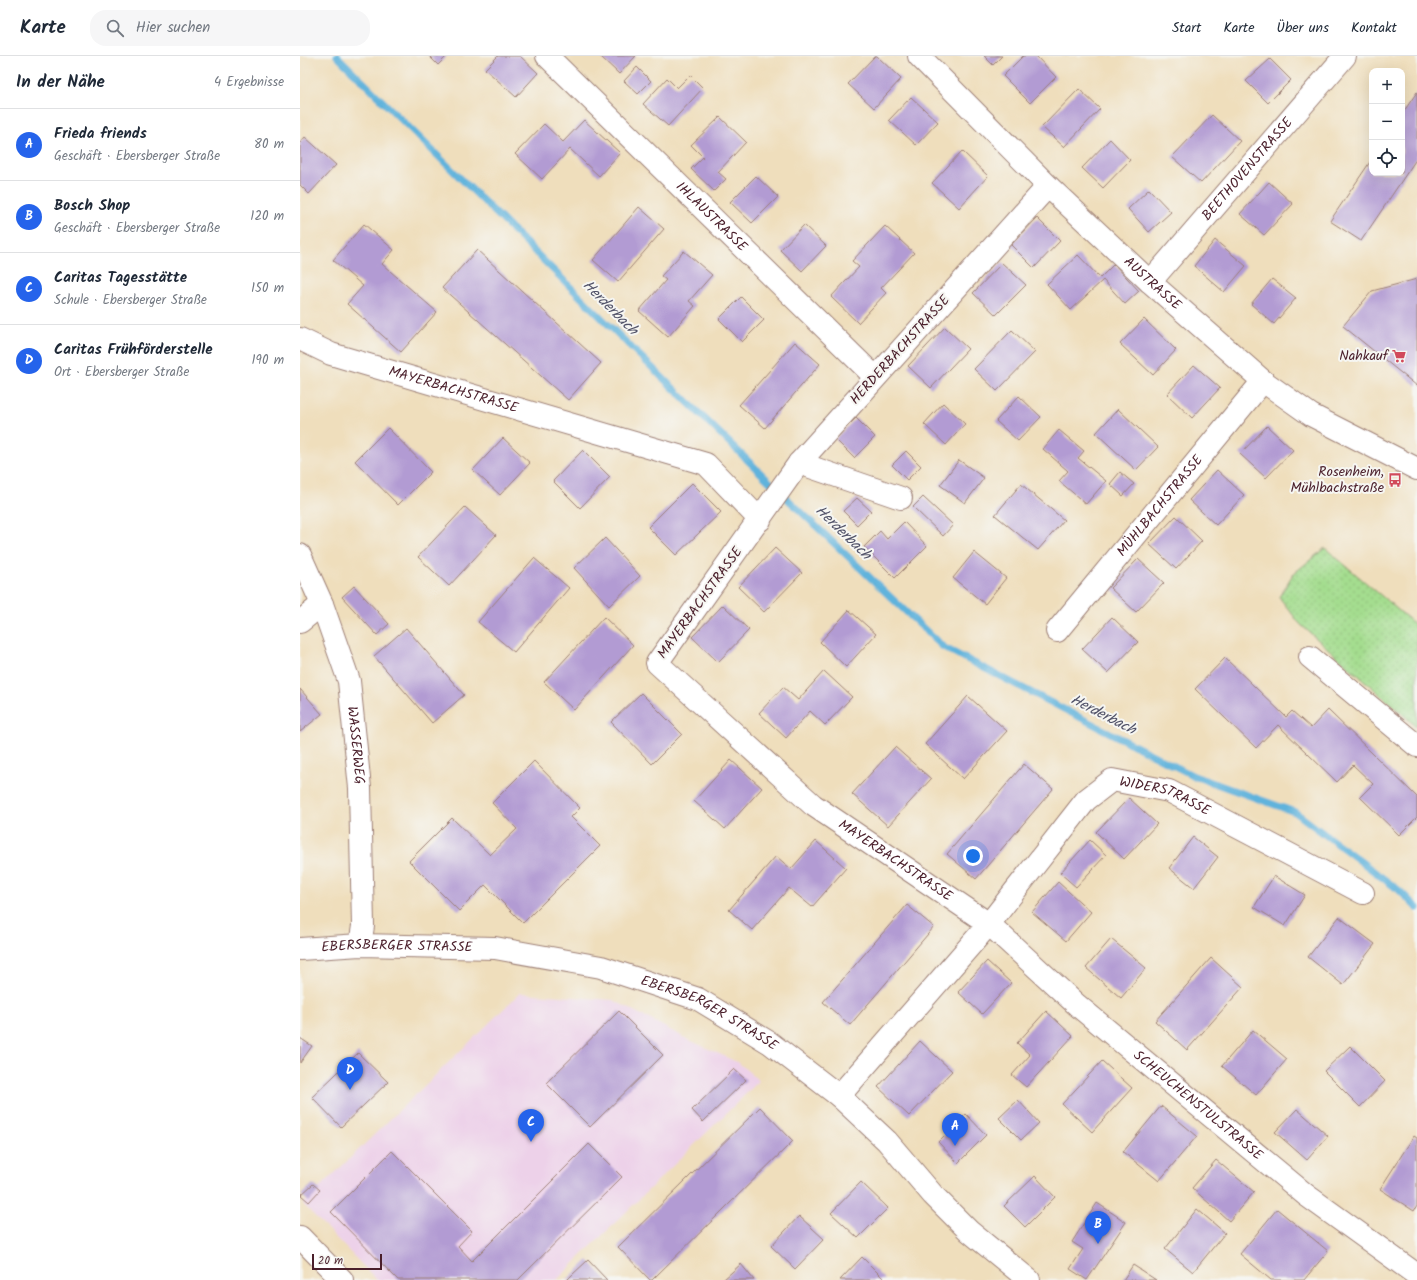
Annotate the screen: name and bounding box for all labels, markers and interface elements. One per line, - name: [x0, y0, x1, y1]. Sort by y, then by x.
- search box: [90, 10, 370, 46]
- text: Karte: [20, 13, 66, 43]
- text: Hier suchen: [136, 16, 210, 40]
- icon: search: [104, 17, 126, 39]
- text: Start: [1172, 17, 1201, 39]
- text: Karte: [1223, 17, 1255, 39]
- text: Über uns: [1277, 17, 1329, 39]
- text: Kontakt: [1351, 17, 1397, 39]
- map controls: [1369, 68, 1405, 176]
- button: +: [1369, 68, 1405, 104]
- text: In der Nähe: [16, 69, 105, 96]
- text: 4 Ergebnisse: [214, 72, 284, 93]
- button: −: [1369, 104, 1405, 140]
- street label: BEETHOVENSTRASSE: [1196, 112, 1299, 226]
- text: Frieda friends: [54, 122, 147, 146]
- text: A: [25, 134, 33, 155]
- text: 80 m: [254, 134, 284, 155]
- button: locate: [1369, 140, 1405, 176]
- text: Geschäft · Ebersberger Straße: [54, 146, 220, 167]
- street label: IHLAUSTRASSE: [670, 176, 753, 258]
- text: Bosch Shop: [54, 194, 130, 218]
- text: B: [25, 206, 33, 227]
- text: 120 m: [250, 206, 284, 227]
- text: Geschäft · Ebersberger Straße: [54, 218, 220, 239]
- street label: AUSTRASSE: [1118, 251, 1187, 316]
- text: Caritas Tagesstätte: [54, 266, 187, 290]
- water label: Herderbach: [577, 275, 645, 343]
- text: C: [25, 278, 33, 299]
- text: 150 m: [251, 278, 284, 299]
- text: Schule · Ebersberger Straße: [54, 290, 207, 311]
- street label: HERDERBACHSTRASSE: [845, 290, 956, 410]
- text: Caritas Frühförderstelle: [54, 338, 213, 362]
- place label: Nahkauf: [1339, 345, 1390, 367]
- supermarket icon: Nahkauf: [1391, 348, 1407, 364]
- text: D: [25, 350, 33, 371]
- text: 190 m: [252, 350, 284, 371]
- street label: MAYERBACHSTRASSE: [386, 360, 522, 420]
- text: Ort · Ebersberger Straße: [54, 362, 189, 383]
- street label: MÜHLBACHSTRASSE: [1111, 450, 1209, 562]
- place label: Rosenheim, Mühlbachstraße: [1291, 461, 1385, 499]
- bus stop icon: Rosenheim, Mühlbachstraße: [1387, 472, 1403, 488]
- water label: Herderbach: [809, 500, 878, 568]
- street label: MAYERBACHSTRASSE: [652, 542, 749, 664]
- water label: Herderbach: [1066, 688, 1142, 743]
- street label: WASSERWEG: [341, 705, 371, 785]
- street label: WIDERSTRASSE: [1118, 771, 1215, 822]
- street label: MAYERBACHSTRASSE: [834, 814, 958, 908]
- your location: [963, 846, 983, 866]
- street label: EBERSBERGER STRASSE: [320, 934, 474, 959]
- street label: EBERSBERGER STRASSE: [638, 970, 783, 1057]
- street label: SCHEUCHENSTULSTRASSE: [1128, 1045, 1268, 1166]
- pin: D: [337, 1057, 363, 1090]
- pin: C: [518, 1109, 544, 1142]
- pin: A: [942, 1113, 968, 1146]
- pin: B: [1085, 1211, 1111, 1244]
- scale bar: [312, 1252, 382, 1271]
- text: 20 m: [318, 1252, 343, 1270]

